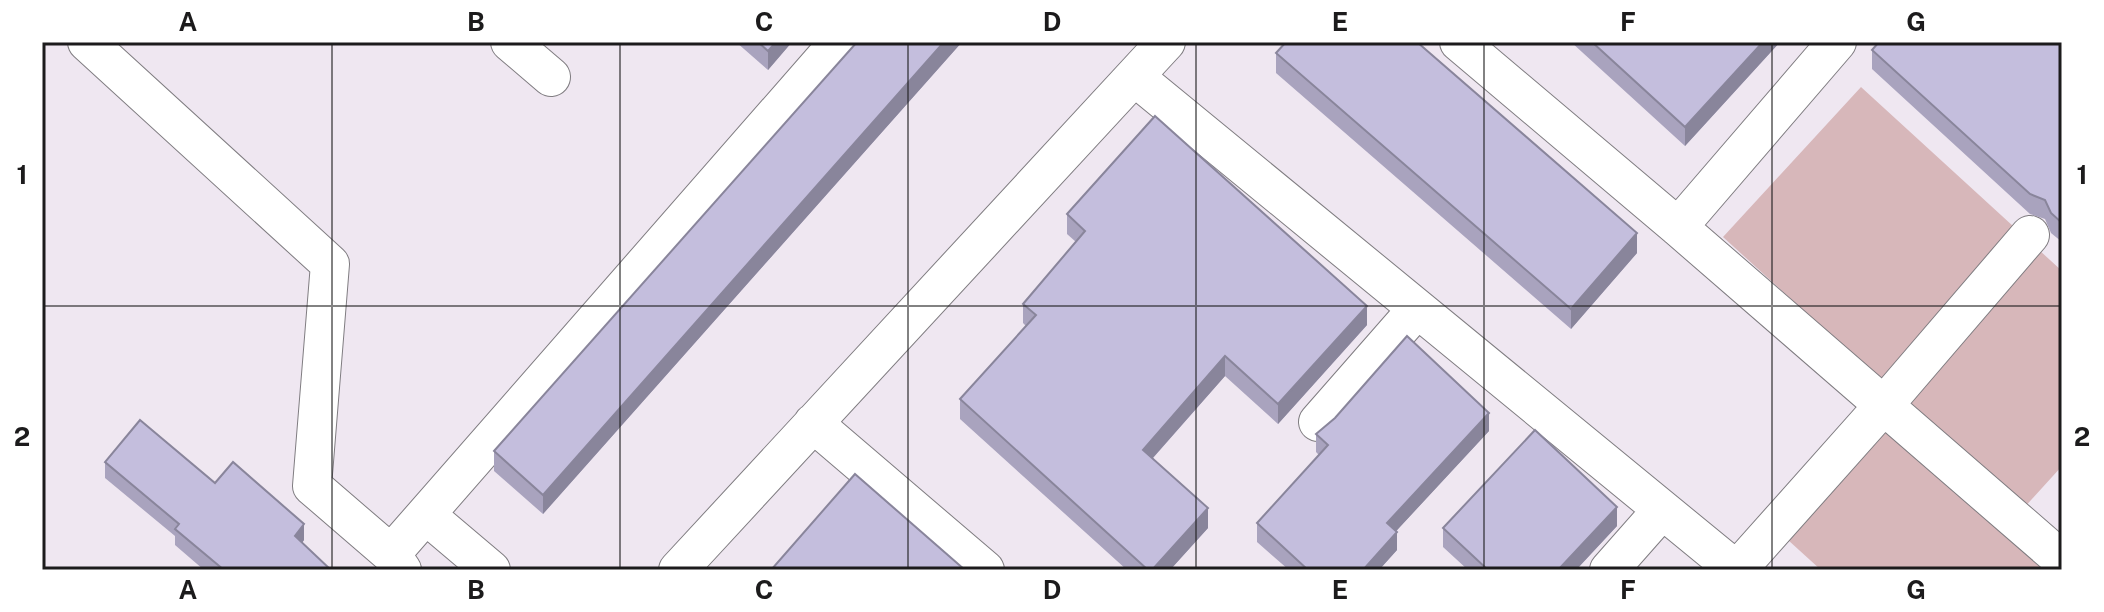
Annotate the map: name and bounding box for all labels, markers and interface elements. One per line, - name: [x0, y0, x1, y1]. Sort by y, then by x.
- text: A: [179, 6, 198, 37]
- text: B: [467, 6, 485, 37]
- text: C: [755, 6, 773, 37]
- text: D: [1043, 6, 1061, 37]
- text: E: [1332, 6, 1348, 37]
- text: F: [1620, 6, 1636, 37]
- text: G: [1906, 6, 1926, 37]
- text: 1: [16, 159, 28, 190]
- text: 1: [2076, 159, 2088, 190]
- text: 2: [14, 421, 30, 452]
- text: 2: [2074, 421, 2090, 452]
- text: A: [179, 574, 198, 605]
- text: B: [467, 574, 485, 605]
- text: C: [755, 574, 773, 605]
- text: D: [1043, 574, 1061, 605]
- text: E: [1332, 574, 1348, 605]
- text: F: [1620, 574, 1636, 605]
- text: G: [1906, 574, 1926, 605]

